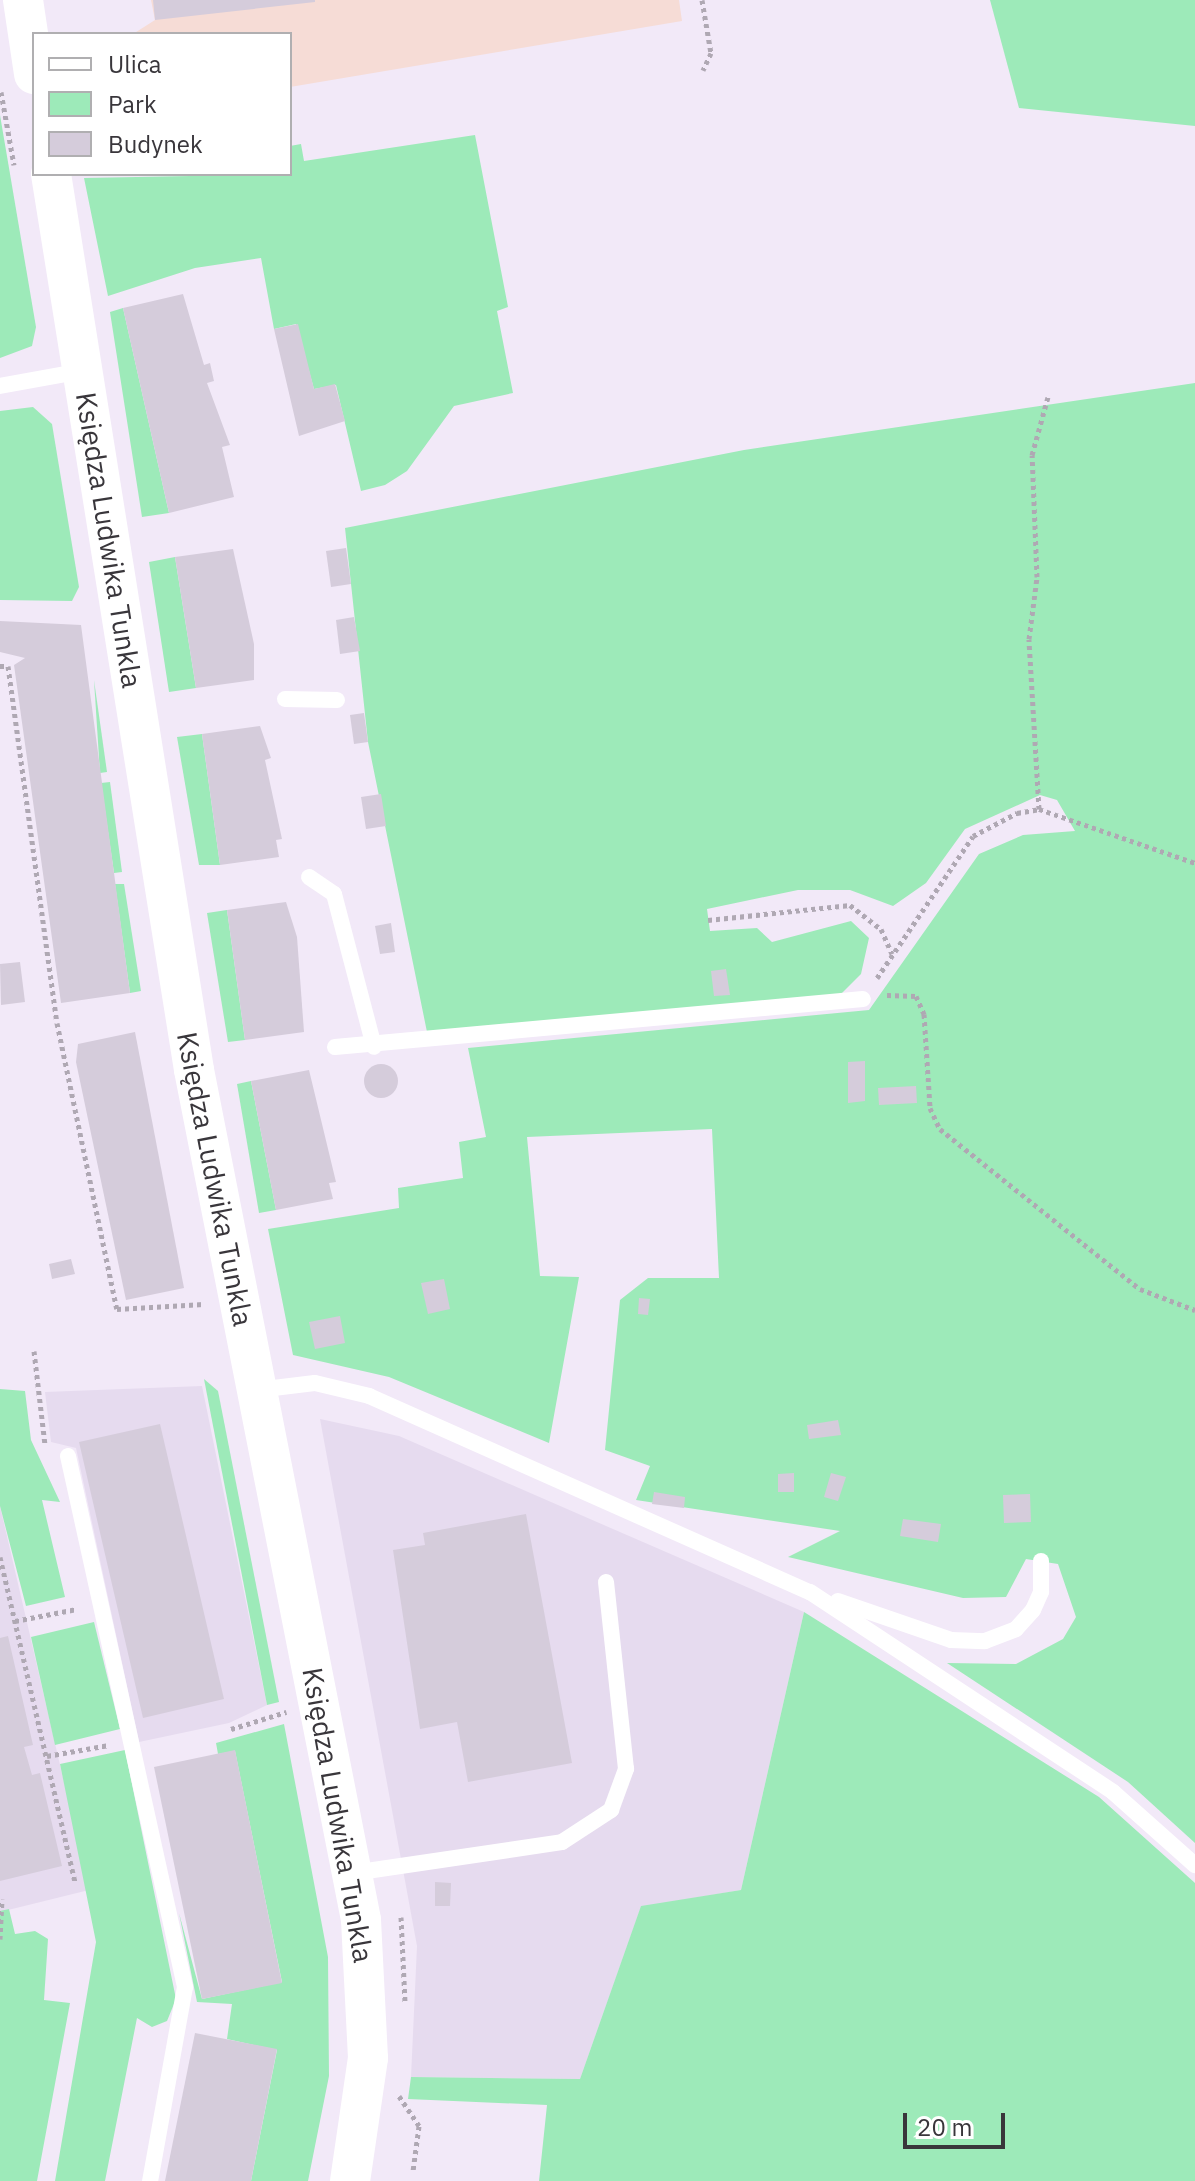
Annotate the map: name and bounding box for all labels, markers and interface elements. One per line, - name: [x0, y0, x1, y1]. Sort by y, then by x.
- legend: [32, 32, 292, 176]
- text: Ulica: [108, 48, 162, 80]
- text: Park: [108, 88, 157, 120]
- text: Budynek: [108, 128, 203, 160]
- street label: Księdza Ludwika Tunkla: [69, 390, 149, 690]
- street label: Księdza Ludwika Tunkla: [170, 1029, 260, 1329]
- street label: Księdza Ludwika Tunkla: [296, 1665, 380, 1965]
- scale bar: [907, 2097, 1009, 2147]
- text: 20 m: [917, 2111, 972, 2143]

